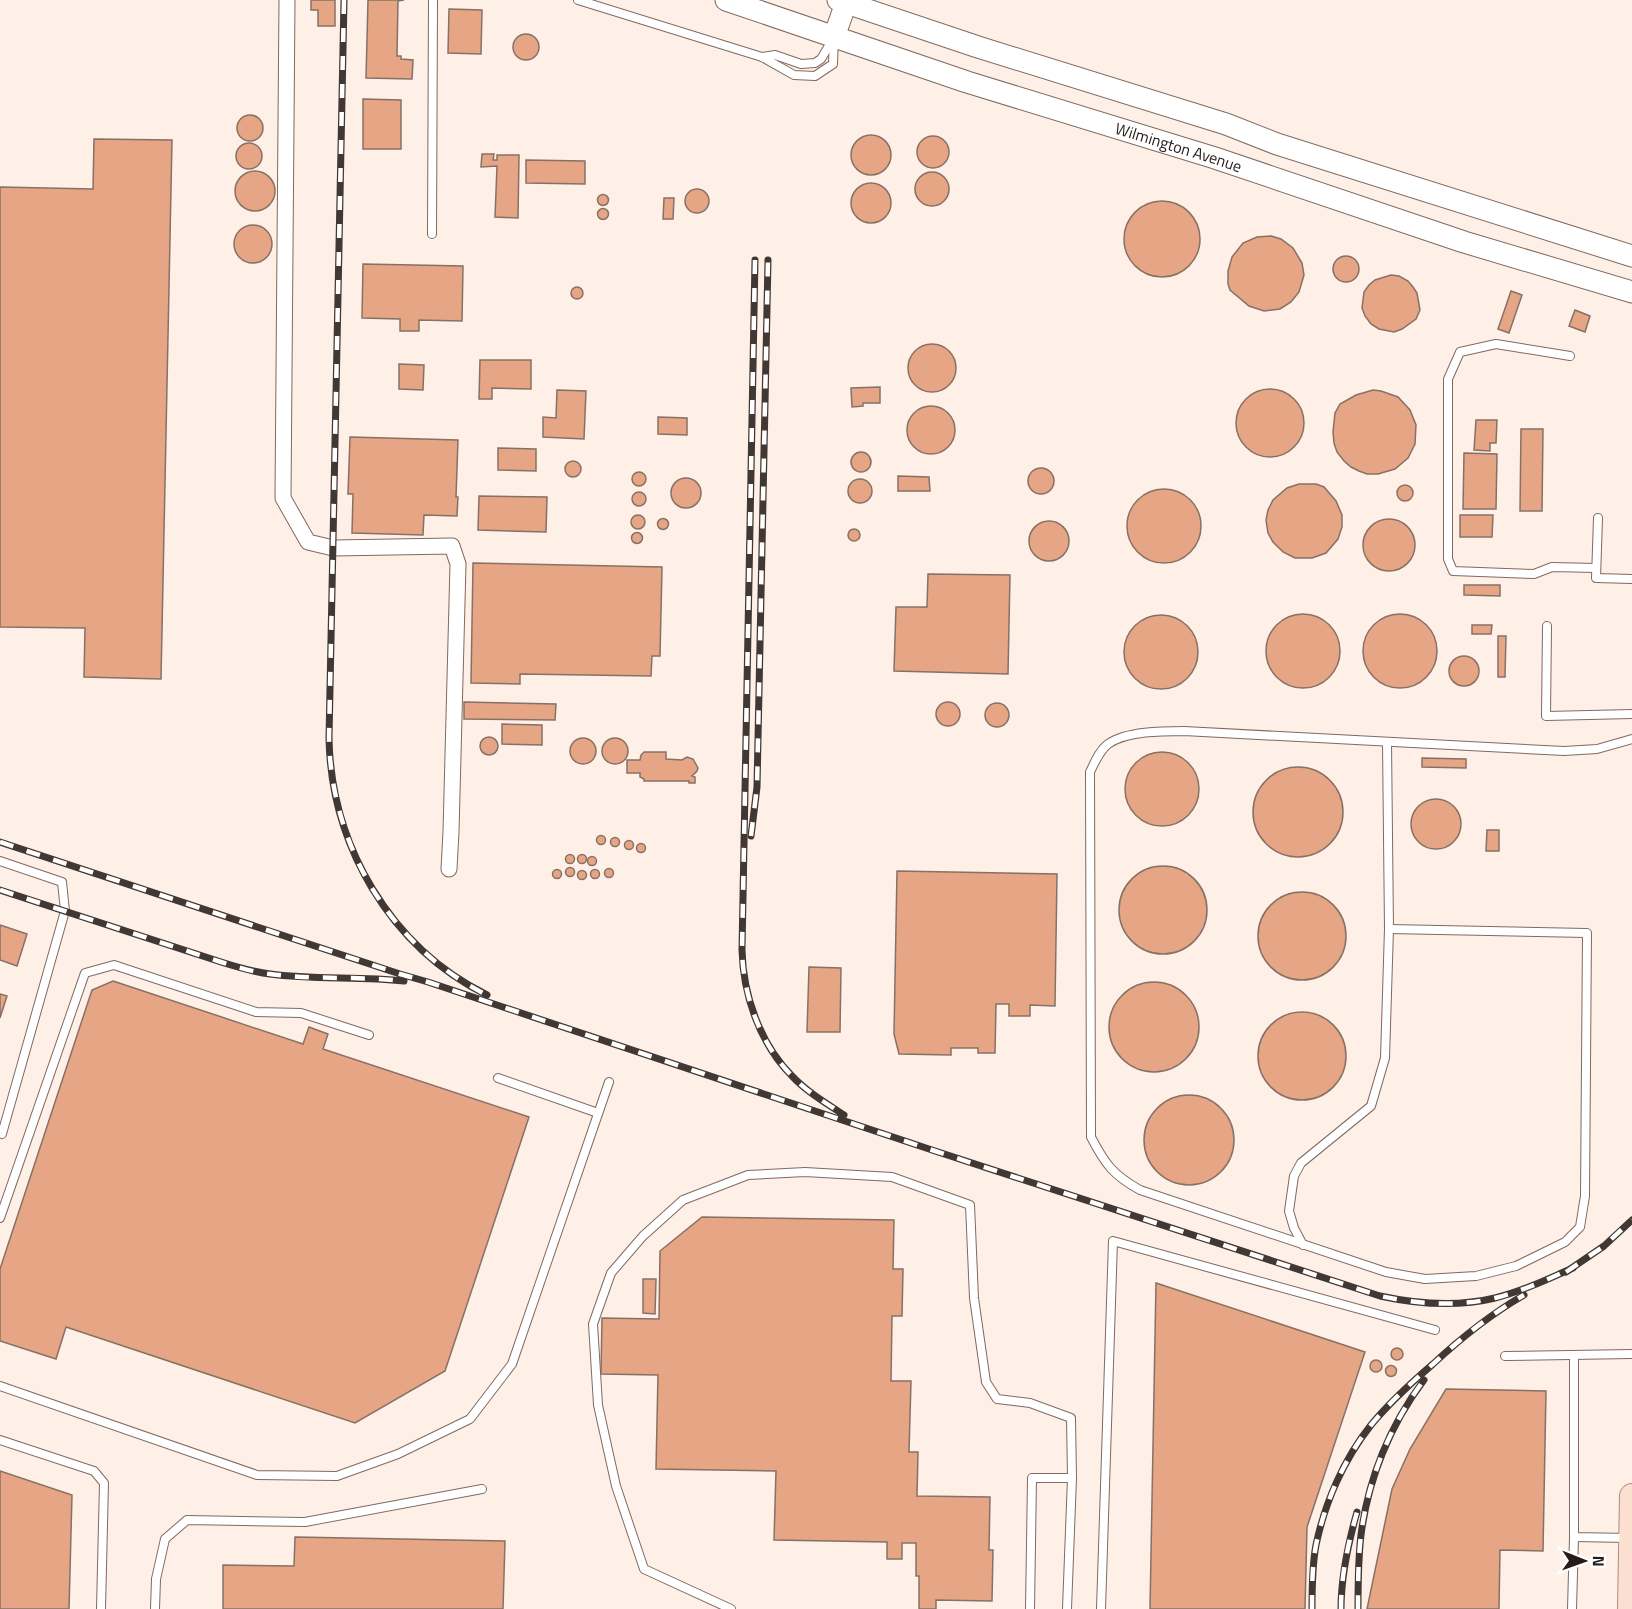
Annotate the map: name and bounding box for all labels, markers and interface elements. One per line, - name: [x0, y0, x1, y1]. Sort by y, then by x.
- street label: Wilmington Avenue: [1112, 116, 1245, 178]
- north arrow: [1554, 1531, 1614, 1591]
- text: N: [1587, 1556, 1611, 1567]

